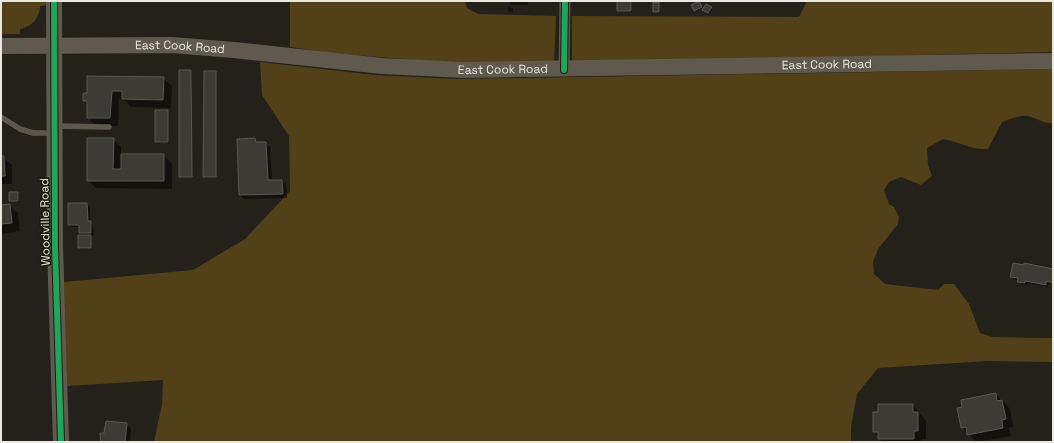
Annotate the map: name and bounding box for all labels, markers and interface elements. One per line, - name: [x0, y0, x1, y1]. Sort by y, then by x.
- street label: East Cook Road: [135, 37, 225, 57]
- street label: East Cook Road: [782, 56, 872, 73]
- street label: East Cook Road: [457, 61, 548, 78]
- street label: Woodville Road: [36, 178, 54, 266]

